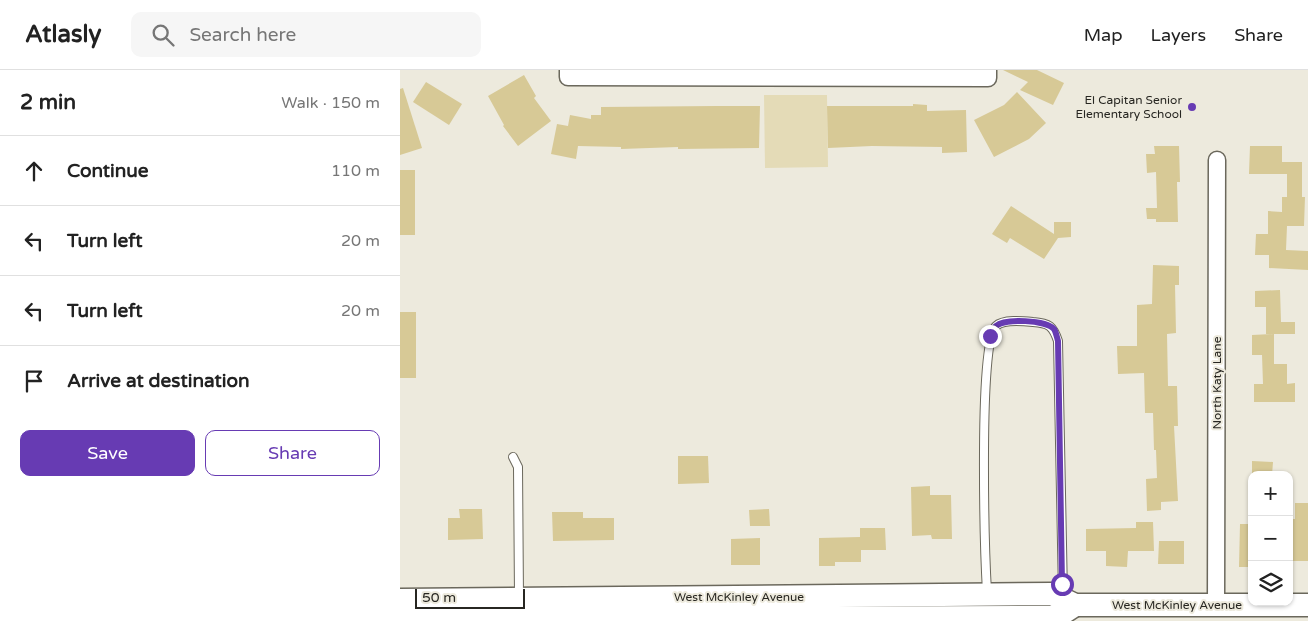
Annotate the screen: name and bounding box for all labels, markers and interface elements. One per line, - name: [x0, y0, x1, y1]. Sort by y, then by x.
- search box: [131, 12, 481, 57]
- text: Atlasly: [25, 20, 101, 49]
- icon: search: [149, 21, 177, 49]
- text: Search here: [189, 24, 296, 46]
- text: Map: [1084, 24, 1123, 46]
- text: Layers: [1151, 24, 1206, 46]
- text: Share: [1234, 24, 1283, 46]
- text: 2 min: [20, 90, 76, 115]
- text: Walk · 150 m: [281, 93, 380, 113]
- place label: El Capitan Senior Elementary School: [1075, 93, 1182, 121]
- marker: El Capitan Senior Elementary School: [1186, 101, 1198, 113]
- icon: ahead: [20, 157, 48, 185]
- text: Continue: [67, 160, 149, 182]
- text: 110 m: [331, 161, 380, 181]
- icon: left: [20, 227, 48, 255]
- text: Turn left: [67, 230, 143, 252]
- text: 20 m: [341, 231, 380, 251]
- icon: left: [20, 297, 48, 325]
- text: Turn left: [67, 300, 143, 322]
- text: 20 m: [341, 301, 380, 321]
- route end: [979, 325, 1002, 348]
- street label: North Katy Lane: [1210, 336, 1224, 429]
- icon: arrive: [20, 367, 48, 395]
- text: Arrive at destination: [67, 370, 250, 392]
- button: Save: [20, 430, 195, 476]
- button: Share: [205, 430, 380, 476]
- map controls: [1248, 471, 1293, 606]
- button: +: [1248, 471, 1293, 516]
- button: −: [1248, 516, 1293, 561]
- button: layers: [1248, 561, 1293, 606]
- route start: [1051, 573, 1074, 596]
- scale bar: [415, 586, 525, 609]
- text: 50 m: [422, 589, 456, 606]
- street label: West McKinley Avenue: [674, 590, 804, 604]
- street label: West McKinley Avenue: [1112, 598, 1242, 612]

